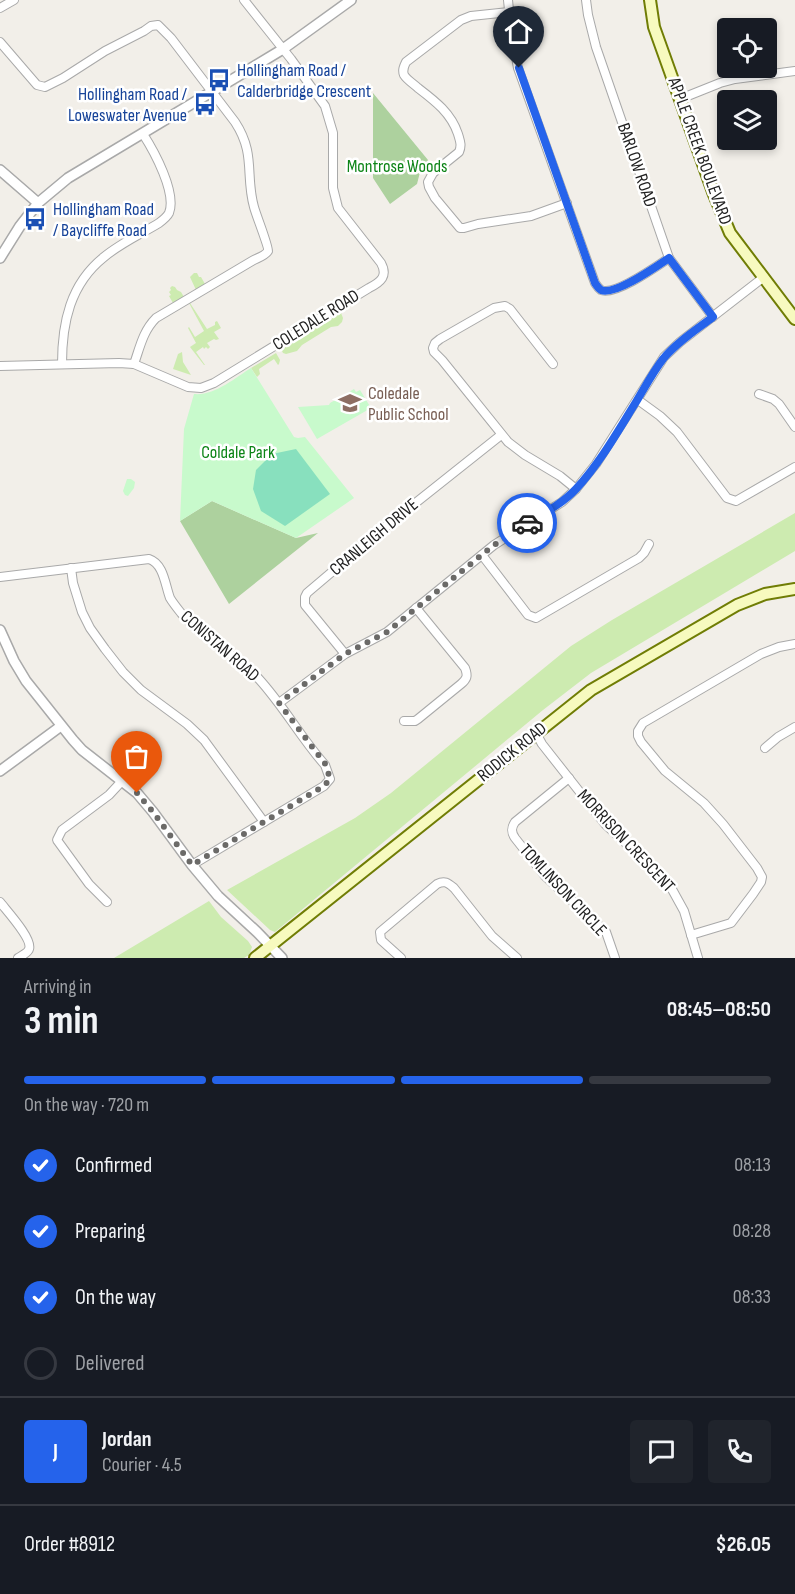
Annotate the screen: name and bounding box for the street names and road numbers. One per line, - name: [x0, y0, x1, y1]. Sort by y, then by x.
- street label: APPLE CREEK BOULEVARD: [663, 74, 736, 227]
- street label: BARLOW ROAD: [613, 120, 661, 210]
- street label: COLEDALE ROAD: [269, 285, 363, 355]
- street label: CRANLEIGH DRIVE: [326, 494, 422, 580]
- street label: CONISTAN ROAD: [176, 606, 264, 686]
- street label: RODICK ROAD: [473, 718, 551, 786]
- street label: MORRISON CRESCENT: [573, 785, 679, 897]
- street label: TOMLINSON CIRCLE: [515, 840, 611, 940]

